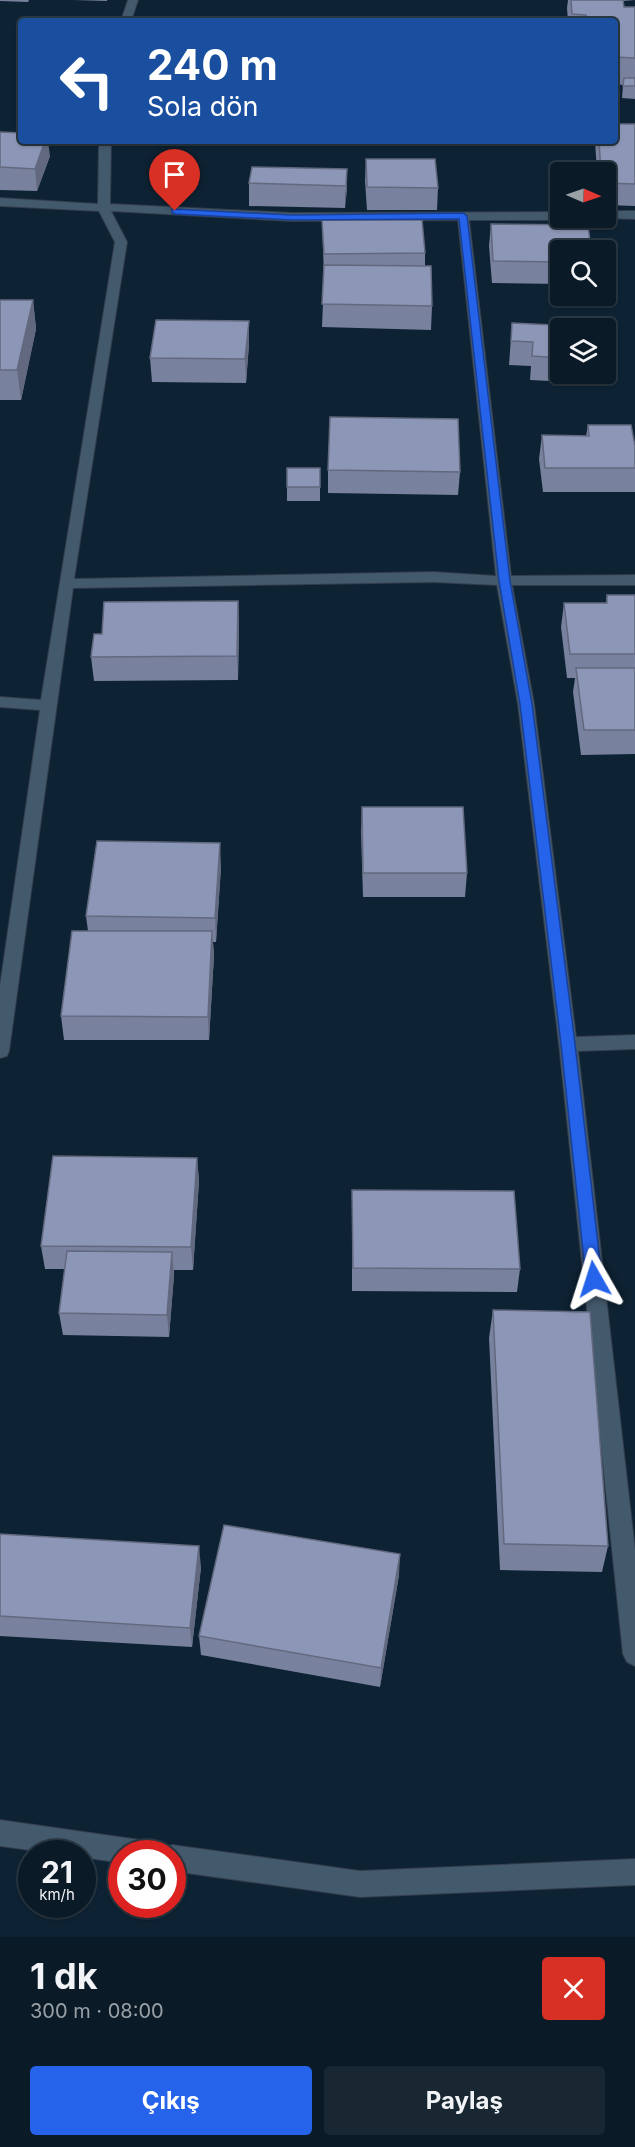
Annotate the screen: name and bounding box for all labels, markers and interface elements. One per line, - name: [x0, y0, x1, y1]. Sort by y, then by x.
- text: 240 m: [147, 39, 278, 90]
- icon: left: [48, 42, 126, 120]
- text: Sola dön: [147, 90, 258, 123]
- pin: [149, 149, 200, 211]
- icon: arrive: [158, 158, 191, 191]
- north arrow: [550, 162, 616, 228]
- map controls: [550, 162, 616, 384]
- button: search: [550, 240, 616, 306]
- button: layers: [550, 318, 616, 384]
- position arrow: [562, 1247, 626, 1311]
- speed limit sign: 30: [108, 1840, 186, 1918]
- text: 21: [41, 1854, 73, 1890]
- text: km/h: [39, 1885, 75, 1904]
- text: 1 dk: [30, 1954, 98, 1998]
- button: close: [542, 1957, 605, 2020]
- text: 300 m · 08:00: [30, 1999, 164, 2023]
- button: Çıkış: [30, 2066, 312, 2135]
- button: Paylaş: [324, 2066, 605, 2135]

